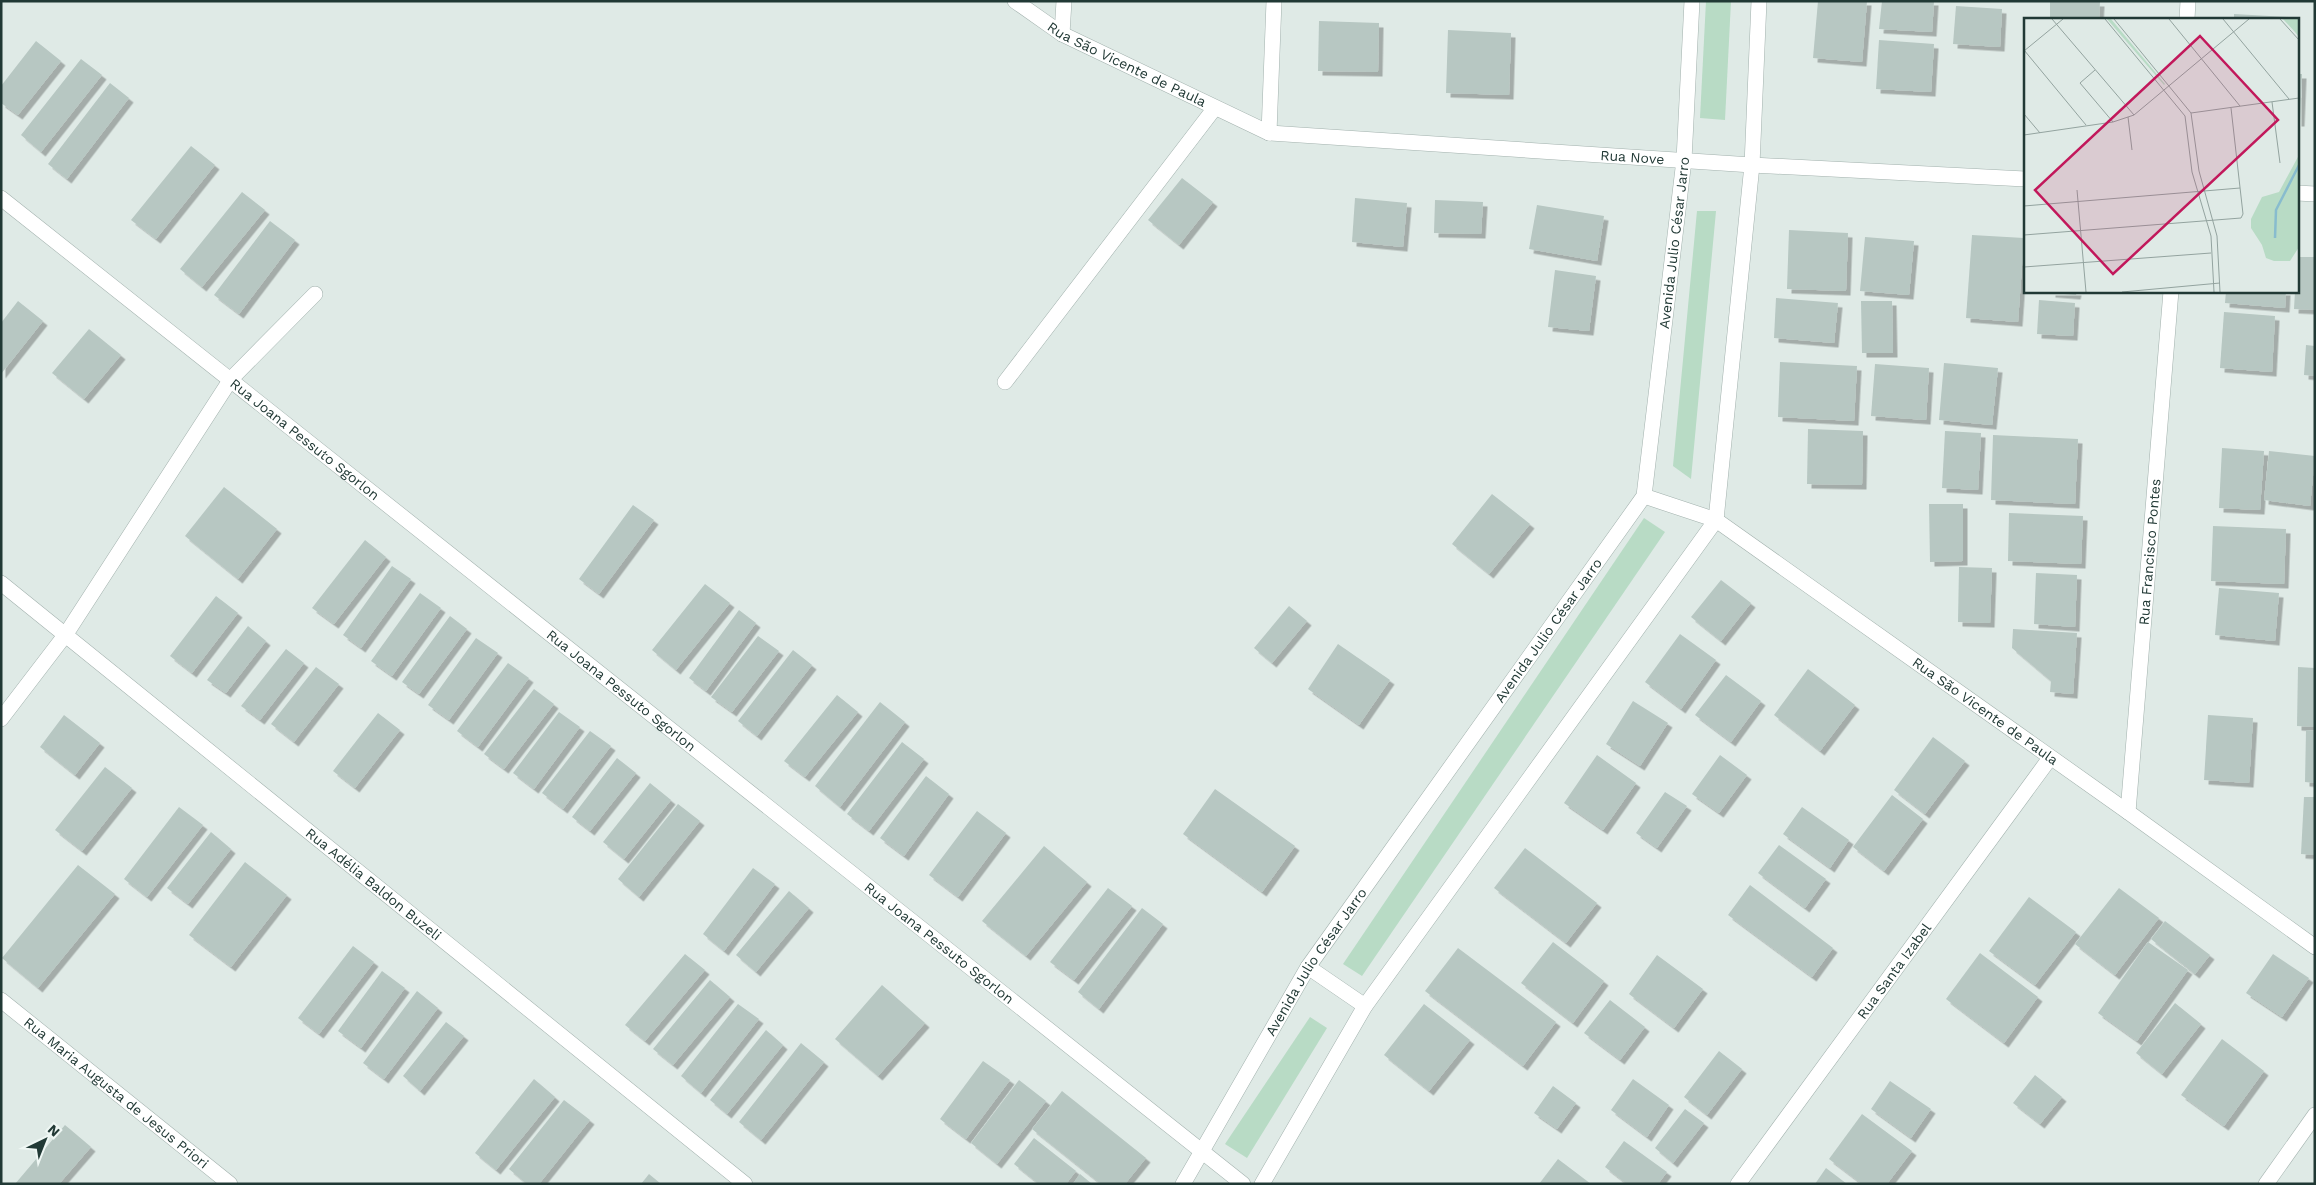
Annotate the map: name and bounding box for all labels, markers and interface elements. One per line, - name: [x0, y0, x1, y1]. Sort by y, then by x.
- street label: Rua São Vicente de Paula: [1044, 18, 1209, 110]
- inset map: [2024, 18, 2298, 292]
- street label: Rua Nove: [1600, 147, 1665, 167]
- street label: Avenida Julio César Jarro: [1656, 156, 1692, 330]
- street label: Rua Joana Pessuto Sgorlon: [227, 375, 383, 503]
- street label: Rua Francisco Pontes: [2135, 478, 2163, 626]
- street label: Avenida Julio César Jarro: [1491, 555, 1605, 705]
- street label: Rua Joana Pessuto Sgorlon: [544, 626, 699, 755]
- street label: Rua São Vicente de Paula: [1909, 654, 2061, 768]
- street label: Rua Adélia Baldon Buzeli: [303, 825, 445, 943]
- street label: Rua Joana Pessuto Sgorlon: [861, 879, 1017, 1007]
- street label: Avenida Julio César Jarro: [1262, 885, 1370, 1039]
- street label: Rua Santa Izabel: [1854, 920, 1935, 1022]
- street label: Rua Maria Augusta de Jesus Priori: [21, 1014, 212, 1172]
- north arrow: [20, 1115, 70, 1165]
- text: N: [45, 1121, 63, 1140]

